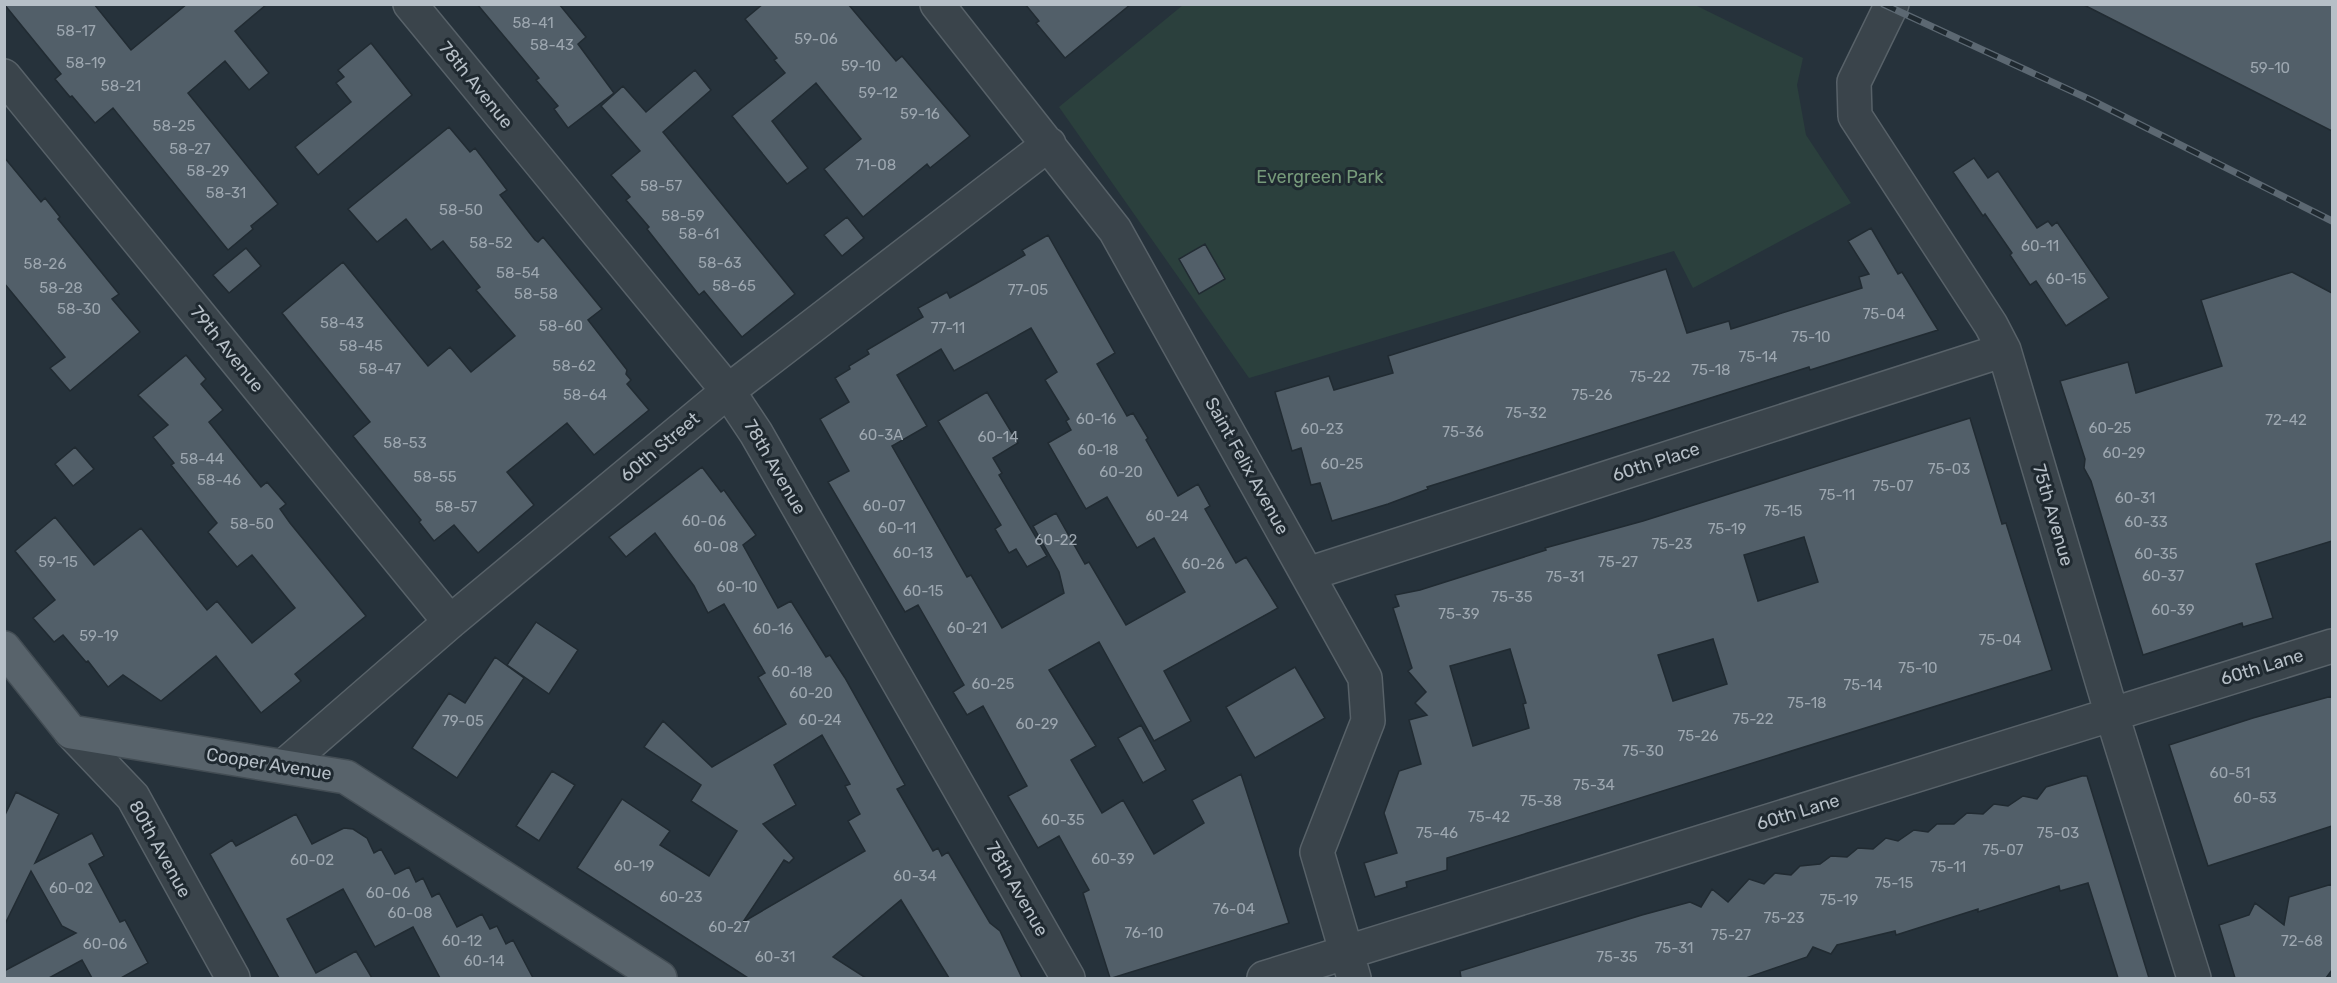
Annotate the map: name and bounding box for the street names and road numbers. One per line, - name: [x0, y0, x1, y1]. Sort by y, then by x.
- street label: 78th Avenue: [434, 37, 518, 133]
- street label: 79th Avenue: [185, 301, 269, 397]
- street label: Saint Felix Avenue: [1200, 394, 1294, 538]
- street label: 60th Street: [616, 407, 704, 487]
- street label: 78th Avenue: [739, 416, 811, 518]
- street label: 60th Place: [1610, 438, 1702, 486]
- street label: 75th Avenue: [2028, 462, 2078, 568]
- street label: 60th Lane: [2218, 644, 2306, 690]
- street label: Cooper Avenue: [205, 743, 333, 785]
- street label: 60th Lane: [1754, 789, 1842, 835]
- street label: 80th Avenue: [124, 796, 196, 902]
- street label: 78th Avenue: [981, 838, 1053, 940]

